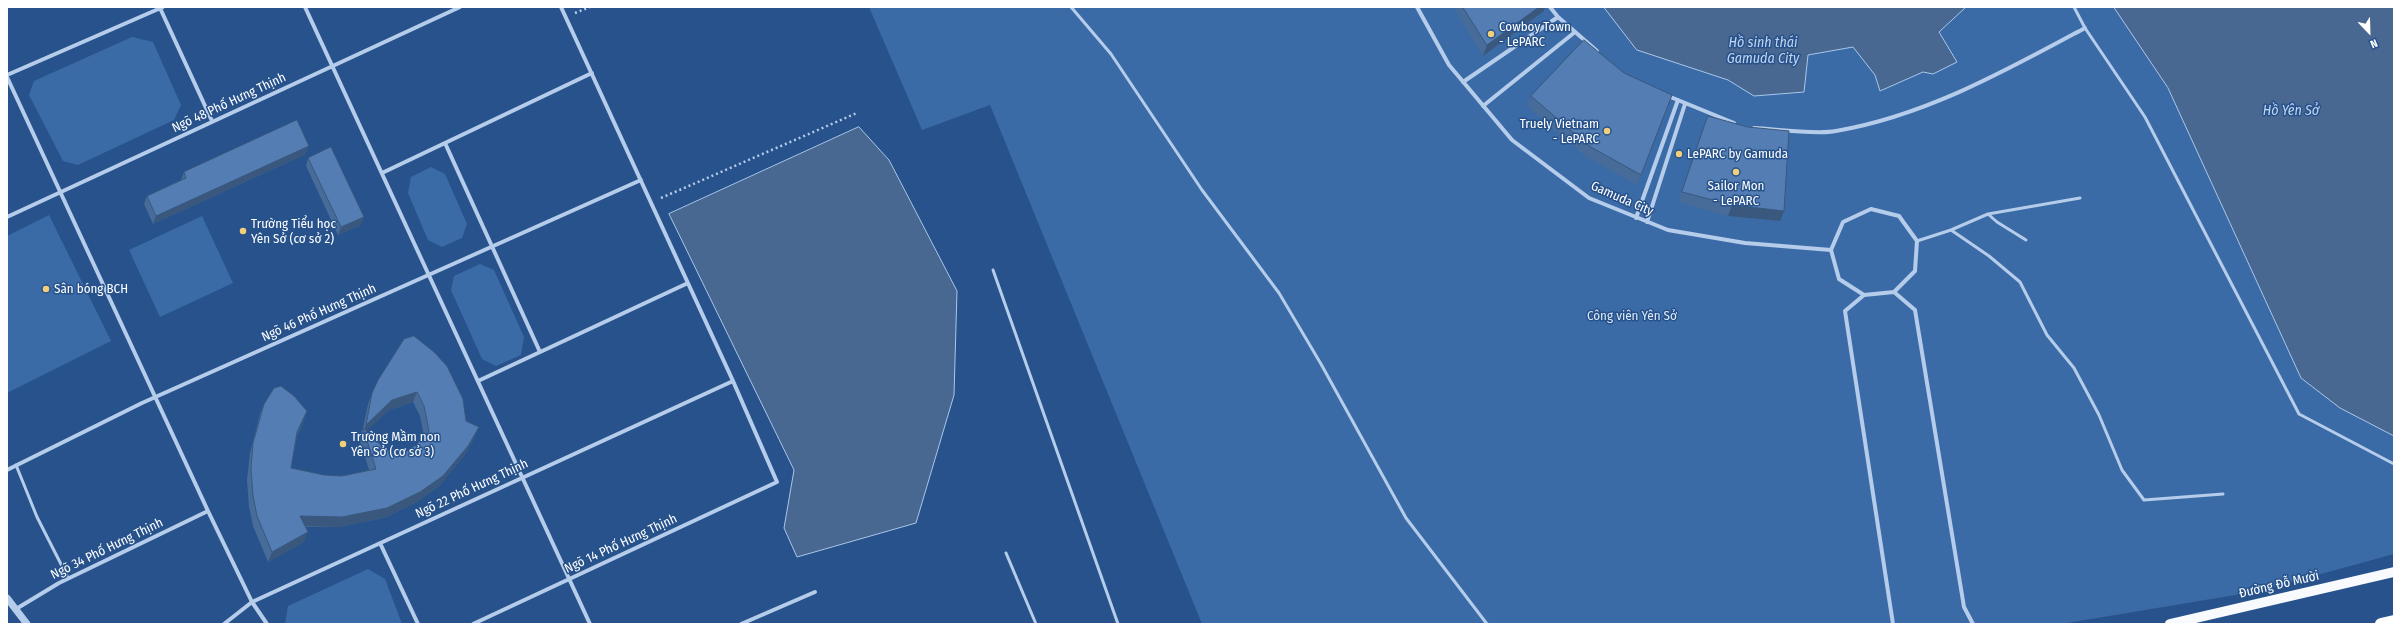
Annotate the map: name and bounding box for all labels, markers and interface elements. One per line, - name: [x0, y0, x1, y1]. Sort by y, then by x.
- north arrow: [2349, 12, 2389, 52]
- place label: Cowboy Town - LePARC: [1499, 19, 1571, 50]
- marker: Cowboy Town - LePARC: [1486, 29, 1496, 39]
- water label: Hồ sinh thái Gamuda City: [1727, 35, 1799, 68]
- text: N: [2368, 36, 2379, 51]
- street label: Ngõ 48 Phố Hưng Thịnh: [170, 70, 288, 136]
- water label: Hồ Yên Sở: [2263, 103, 2319, 119]
- place label: Truely Vietnam - LePARC: [1520, 116, 1599, 147]
- marker: Truely Vietnam - LePARC: [1602, 126, 1612, 136]
- place label: LePARC by Gamuda: [1687, 146, 1788, 162]
- marker: LePARC by Gamuda: [1674, 149, 1684, 159]
- marker: Sailor Mon - LePARC: [1731, 167, 1741, 177]
- street label: Gamuda City: [1588, 178, 1656, 220]
- place label: Sailor Mon - LePARC: [1708, 178, 1764, 209]
- place label: Trường Tiểu học Yên Sở (cơ sở 2): [251, 216, 336, 247]
- marker: Trường Tiểu học Yên Sở (cơ sở 2): [238, 226, 248, 236]
- place label: Sân bóng BCH: [54, 281, 128, 297]
- street label: Ngõ 46 Phố Hưng Thịnh: [259, 281, 379, 345]
- marker: Sân bóng BCH: [41, 284, 51, 294]
- park label: Công viên Yên Sở: [1587, 308, 1677, 324]
- place label: Trường Mầm non Yên Sở (cơ sở 3): [351, 429, 440, 460]
- marker: Trường Mầm non Yên Sở (cơ sở 3): [338, 439, 348, 449]
- street label: Ngõ 22 Phố Hưng Thịnh: [413, 456, 531, 522]
- street label: Ngõ 14 Phố Hưng Thịnh: [562, 511, 680, 577]
- street label: Ngõ 34 Phố Hưng Thịnh: [48, 515, 166, 583]
- street label: Đường Đỗ Mười: [2237, 568, 2321, 602]

